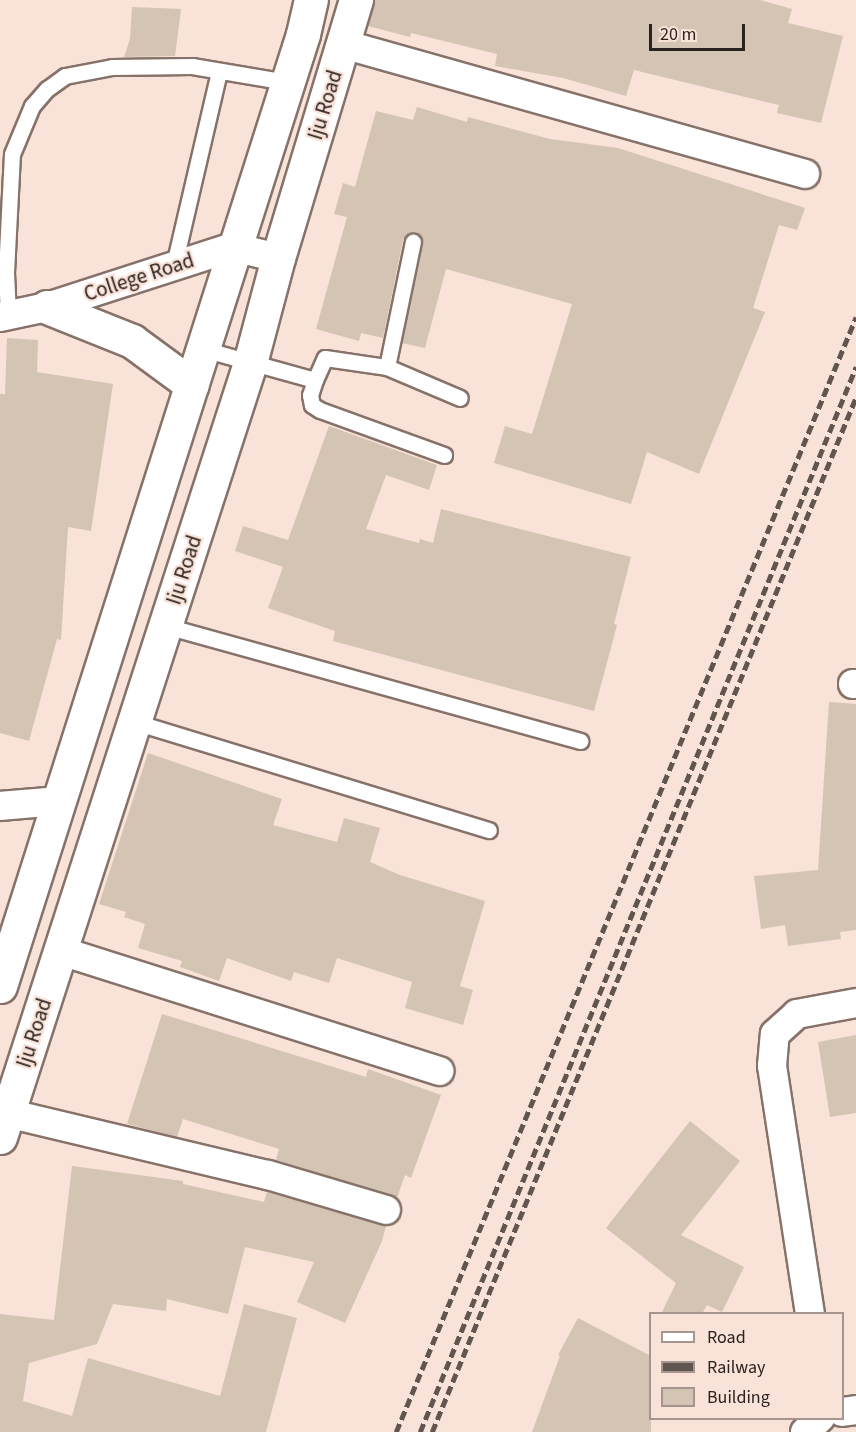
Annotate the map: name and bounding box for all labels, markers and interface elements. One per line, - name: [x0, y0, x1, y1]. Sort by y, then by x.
- scale bar: [652, 12, 748, 50]
- text: 20 m: [660, 22, 696, 47]
- street label: Iju Road: [303, 67, 347, 143]
- street label: College Road: [81, 247, 197, 307]
- street label: Iju Road: [161, 532, 207, 608]
- street label: Iju Road: [11, 995, 57, 1071]
- legend: [649, 1312, 844, 1420]
- text: Road: [707, 1325, 746, 1350]
- text: Railway: [707, 1355, 766, 1380]
- text: Building: [707, 1385, 770, 1410]

